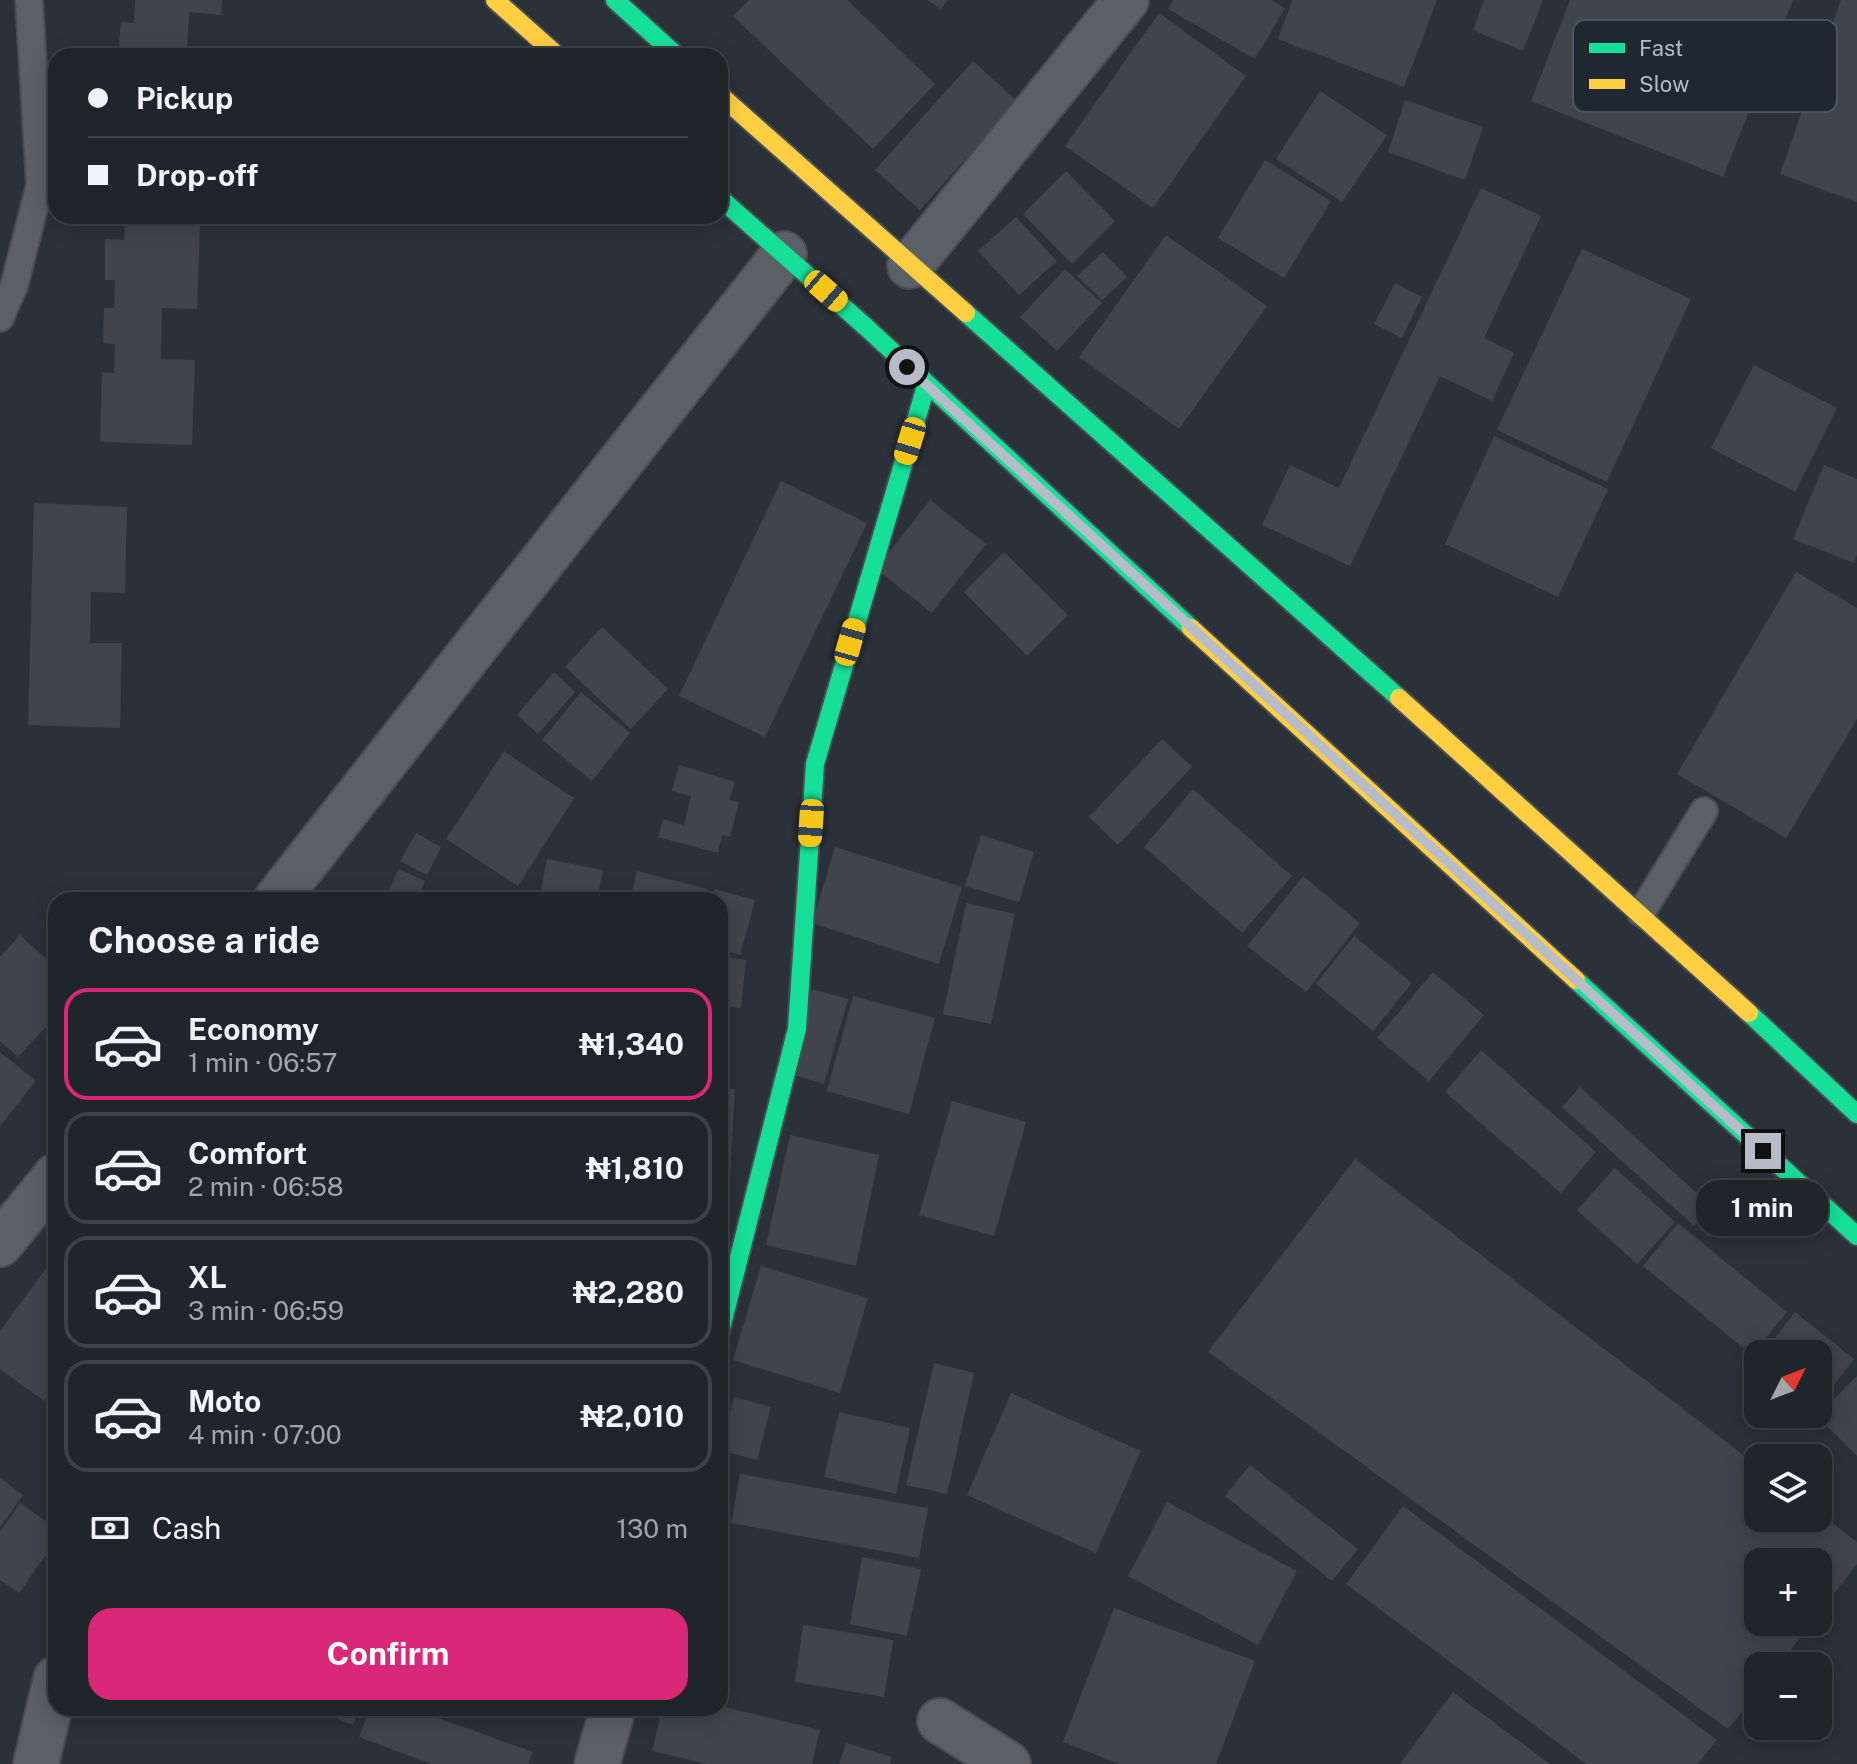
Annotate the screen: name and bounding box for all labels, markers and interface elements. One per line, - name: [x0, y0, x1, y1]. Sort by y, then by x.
- legend: [1573, 20, 1837, 112]
- text: Fast: [1639, 35, 1683, 61]
- text: Slow: [1639, 71, 1689, 97]
- text: Pickup: [136, 80, 233, 116]
- text: Drop-off: [136, 157, 258, 193]
- car: [800, 266, 852, 316]
- route start: [889, 349, 925, 385]
- car: [892, 415, 928, 467]
- car: [832, 616, 868, 668]
- car: [797, 798, 825, 848]
- text: Choose a ride: [88, 919, 320, 961]
- icon: car: [92, 1008, 164, 1080]
- text: Economy: [188, 1011, 319, 1047]
- text: ₦1,340: [579, 1026, 684, 1062]
- text: 1 min · 06:57: [188, 1047, 338, 1078]
- icon: car: [92, 1132, 164, 1204]
- route end: [1745, 1133, 1781, 1169]
- text: Comfort: [188, 1135, 307, 1171]
- text: ₦1,810: [586, 1150, 684, 1186]
- text: 2 min · 06:58: [188, 1171, 344, 1202]
- callout: 1 min: [1697, 1179, 1829, 1235]
- text: 1 min: [1731, 1192, 1793, 1223]
- icon: car: [92, 1256, 164, 1328]
- text: XL: [188, 1259, 227, 1295]
- text: ₦2,280: [573, 1274, 684, 1310]
- text: 3 min · 06:59: [188, 1295, 344, 1326]
- north arrow: [1744, 1340, 1832, 1428]
- map controls: [1744, 1340, 1832, 1740]
- icon: car: [92, 1380, 164, 1452]
- text: Moto: [188, 1383, 261, 1419]
- text: ₦2,010: [580, 1398, 684, 1434]
- text: 4 min · 07:00: [188, 1419, 342, 1450]
- button: layers: [1744, 1444, 1832, 1532]
- icon: cash: [88, 1506, 132, 1550]
- text: Cash: [152, 1510, 221, 1546]
- text: 130 m: [616, 1513, 688, 1544]
- button: +: [1744, 1548, 1832, 1636]
- button: Confirm: [88, 1608, 688, 1700]
- button: −: [1744, 1652, 1832, 1740]

